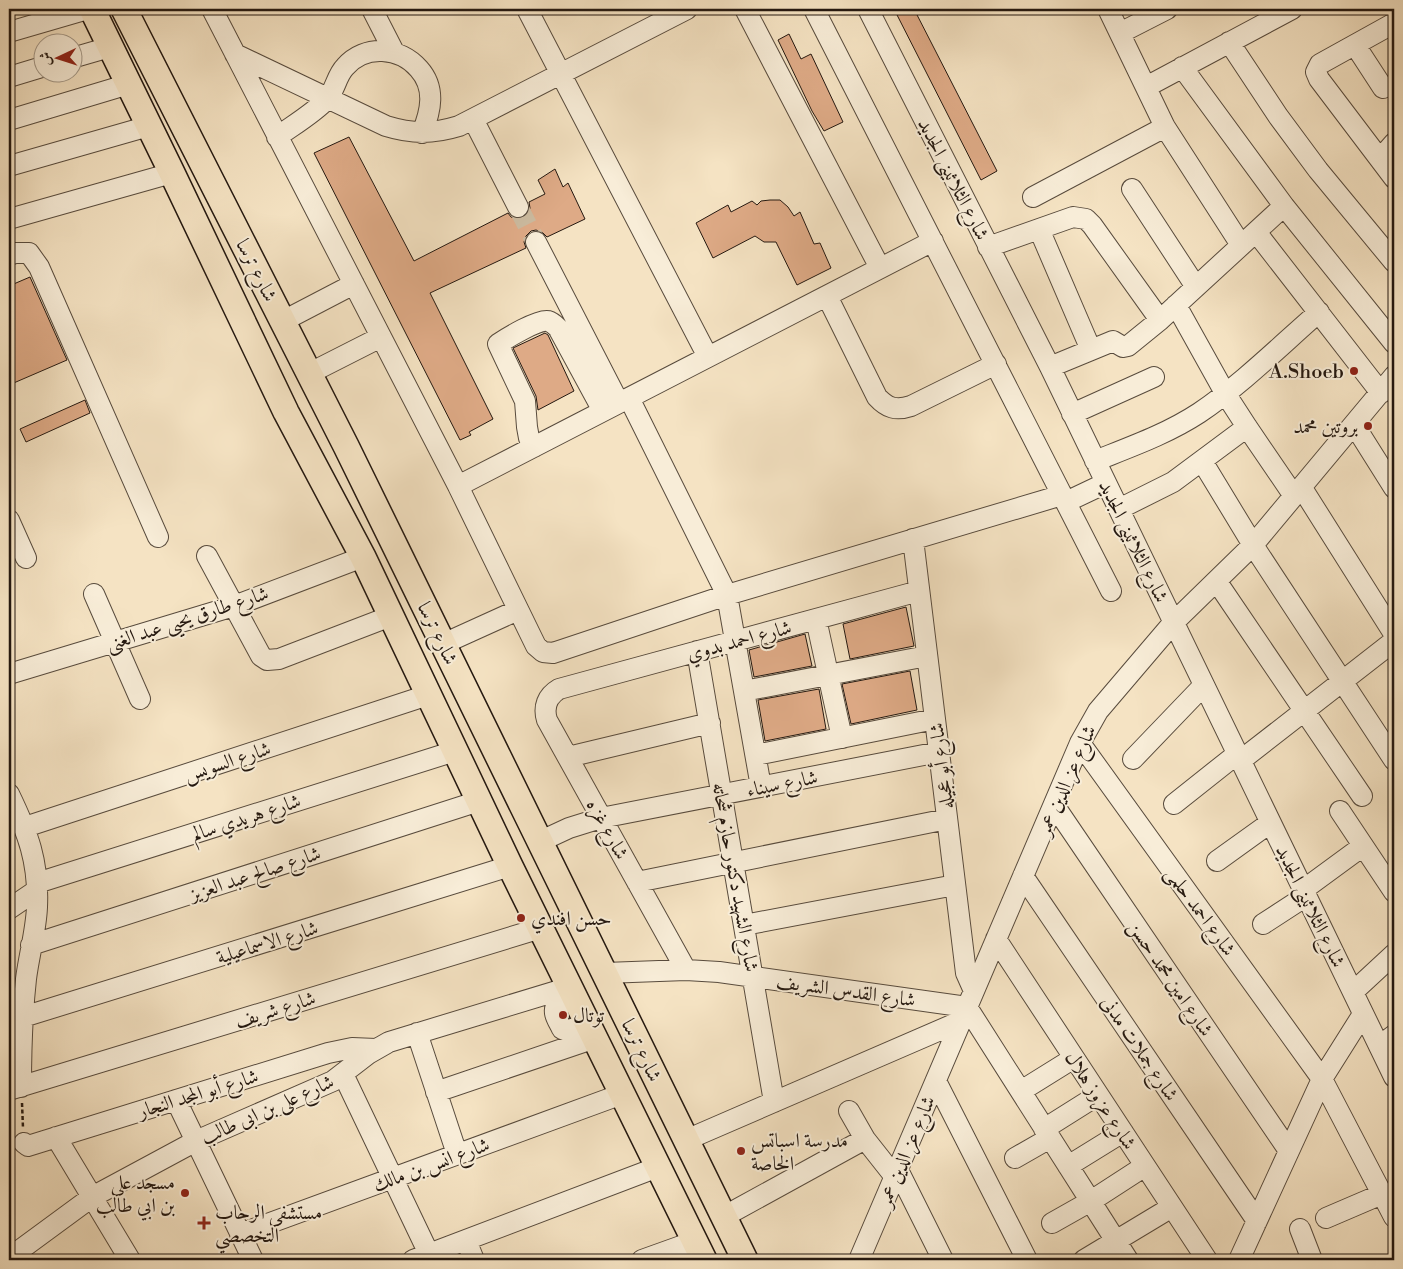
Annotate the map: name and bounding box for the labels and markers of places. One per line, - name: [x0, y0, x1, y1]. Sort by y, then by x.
- place label: A.Shoeb: [1268, 360, 1344, 385]
- marker: A.Shoeb: [1348, 365, 1360, 377]
- place label: بروتين محمد: [1293, 415, 1358, 440]
- marker: بروتين محمد: [1362, 420, 1374, 432]
- place label: حسن افندي: [531, 907, 612, 934]
- marker: حسن افندي: [515, 912, 527, 924]
- place label: توتال: [573, 1004, 604, 1029]
- marker: توتال: [557, 1009, 569, 1021]
- place label: مدرسة اسباتس الخاصة: [751, 1129, 848, 1177]
- marker: مدرسة اسباتس الخاصة: [735, 1145, 747, 1157]
- place label: مسجد علي بن ابي طالب: [96, 1171, 175, 1221]
- marker: مسجد علي بن ابي طالب: [179, 1187, 191, 1199]
- place label: مستشفى الرحاب التخصصي: [215, 1201, 322, 1254]
- marker: مستشفى الرحاب التخصصي: [197, 1216, 211, 1230]

